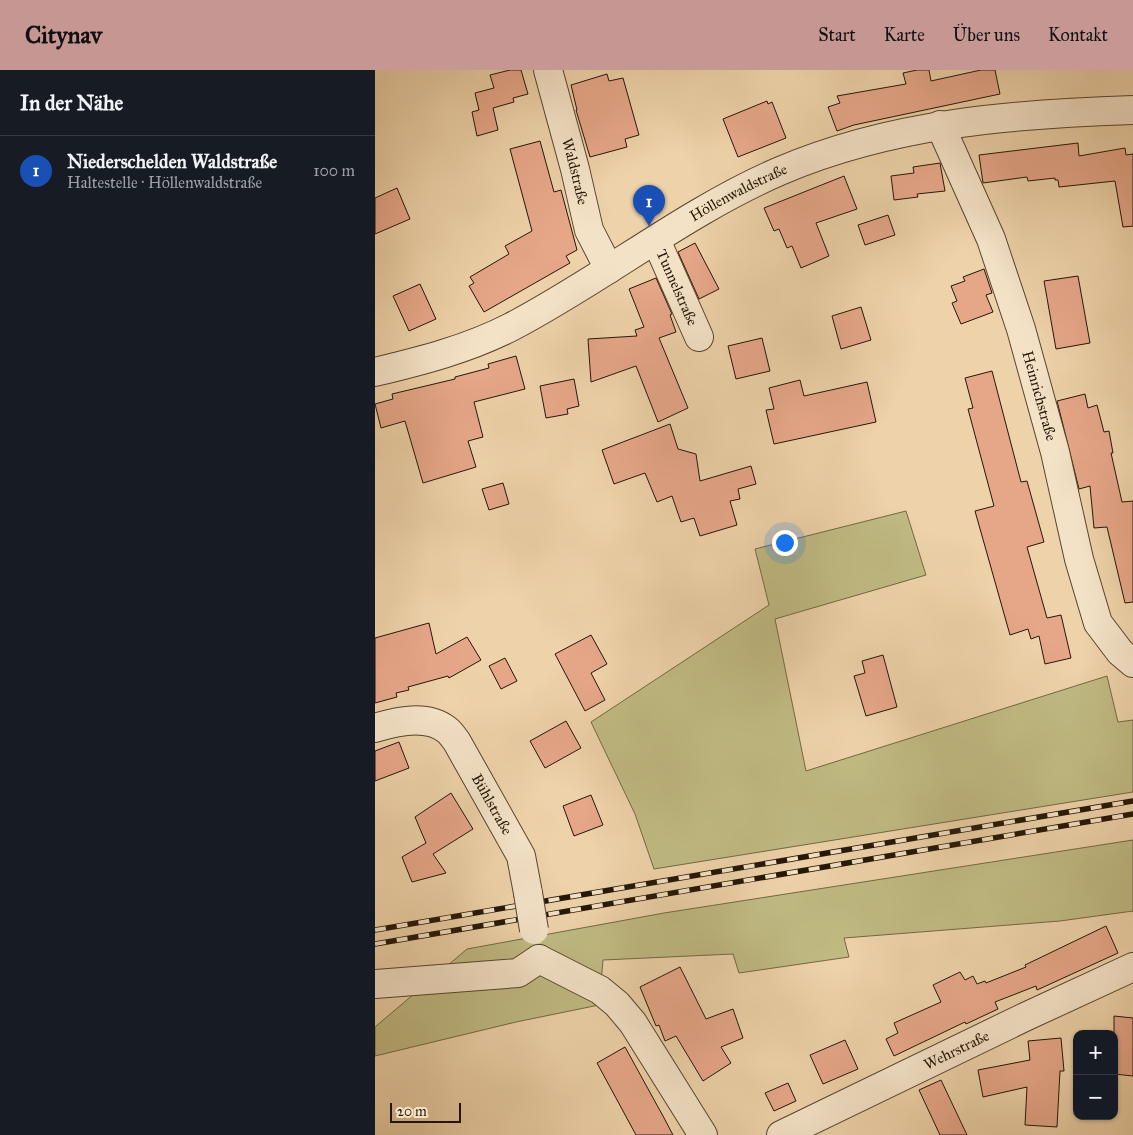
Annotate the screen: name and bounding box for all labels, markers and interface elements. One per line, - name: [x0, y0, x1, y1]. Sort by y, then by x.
- text: Citynav: [25, 20, 102, 50]
- text: Start: [818, 24, 856, 46]
- text: Karte: [884, 24, 925, 46]
- text: Über uns: [953, 24, 1020, 46]
- text: Kontakt: [1048, 24, 1108, 46]
- text: In der Nähe: [20, 90, 123, 116]
- street label: Waldstraße: [558, 136, 592, 207]
- text: Niederschelden Waldstraße: [67, 150, 277, 173]
- street label: Höllenwaldstraße: [686, 160, 790, 225]
- text: 1: [33, 161, 39, 180]
- text: 100 m: [313, 161, 355, 180]
- text: Haltestelle · Höllenwaldstraße: [67, 173, 262, 192]
- pin: 1: [633, 185, 665, 226]
- street label: Tunnelstraße: [652, 247, 702, 328]
- street label: Heinrichstraße: [1018, 349, 1060, 443]
- your location: [772, 530, 798, 556]
- street label: Bühlstraße: [468, 771, 516, 838]
- street label: Wehrstraße: [921, 1027, 992, 1074]
- map controls: [1073, 1030, 1118, 1120]
- button: +: [1073, 1030, 1118, 1075]
- button: −: [1073, 1075, 1118, 1120]
- scale bar: [390, 1100, 461, 1123]
- text: 20 m: [397, 1103, 427, 1120]

